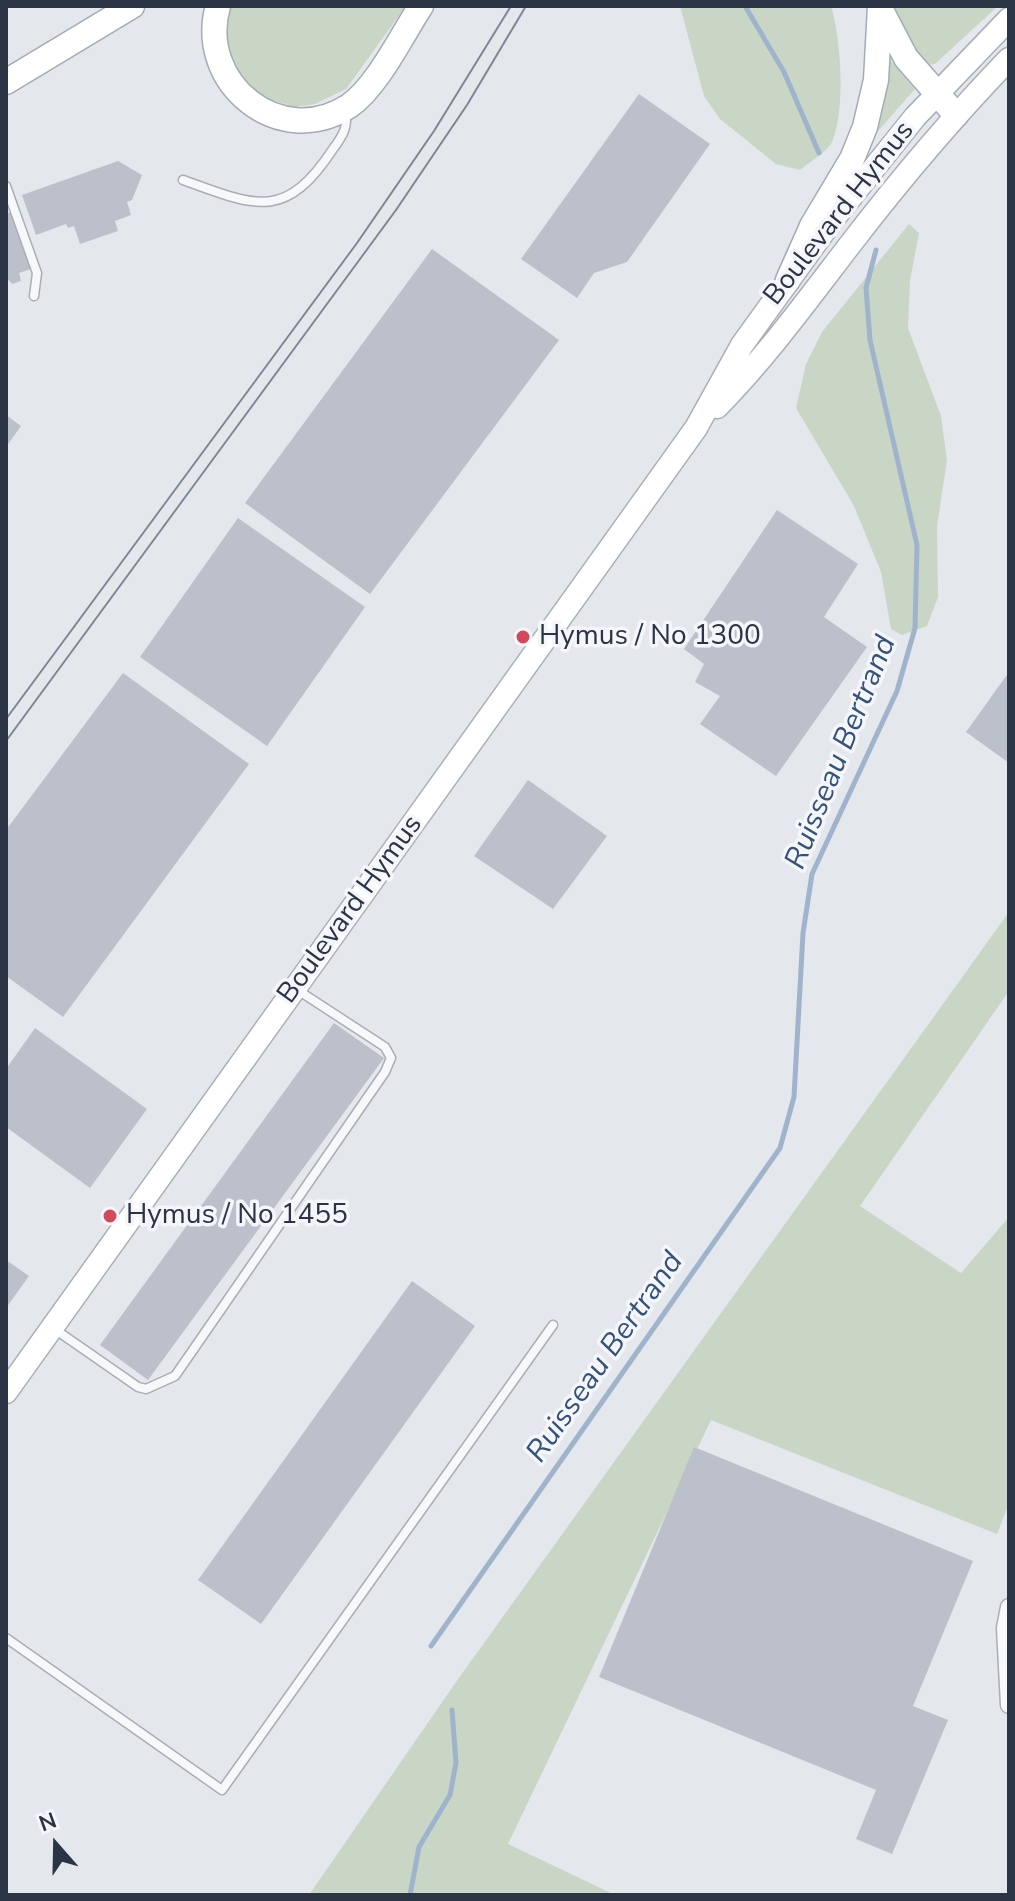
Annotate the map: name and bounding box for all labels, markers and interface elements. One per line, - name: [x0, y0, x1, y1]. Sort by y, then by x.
- street label: Boulevard Hymus: [758, 115, 922, 313]
- place label: Hymus / No 1300: [539, 620, 761, 654]
- marker: Hymus / No 1300: [514, 628, 532, 646]
- water label: Ruisseau Bertrand: [779, 631, 905, 875]
- street label: Boulevard Hymus: [272, 809, 430, 1011]
- place label: Hymus / No 1455: [126, 1199, 348, 1233]
- marker: Hymus / No 1455: [101, 1207, 119, 1225]
- water label: Ruisseau Bertrand: [520, 1246, 692, 1470]
- north arrow: [16, 1805, 96, 1885]
- text: N: [35, 1806, 61, 1839]

